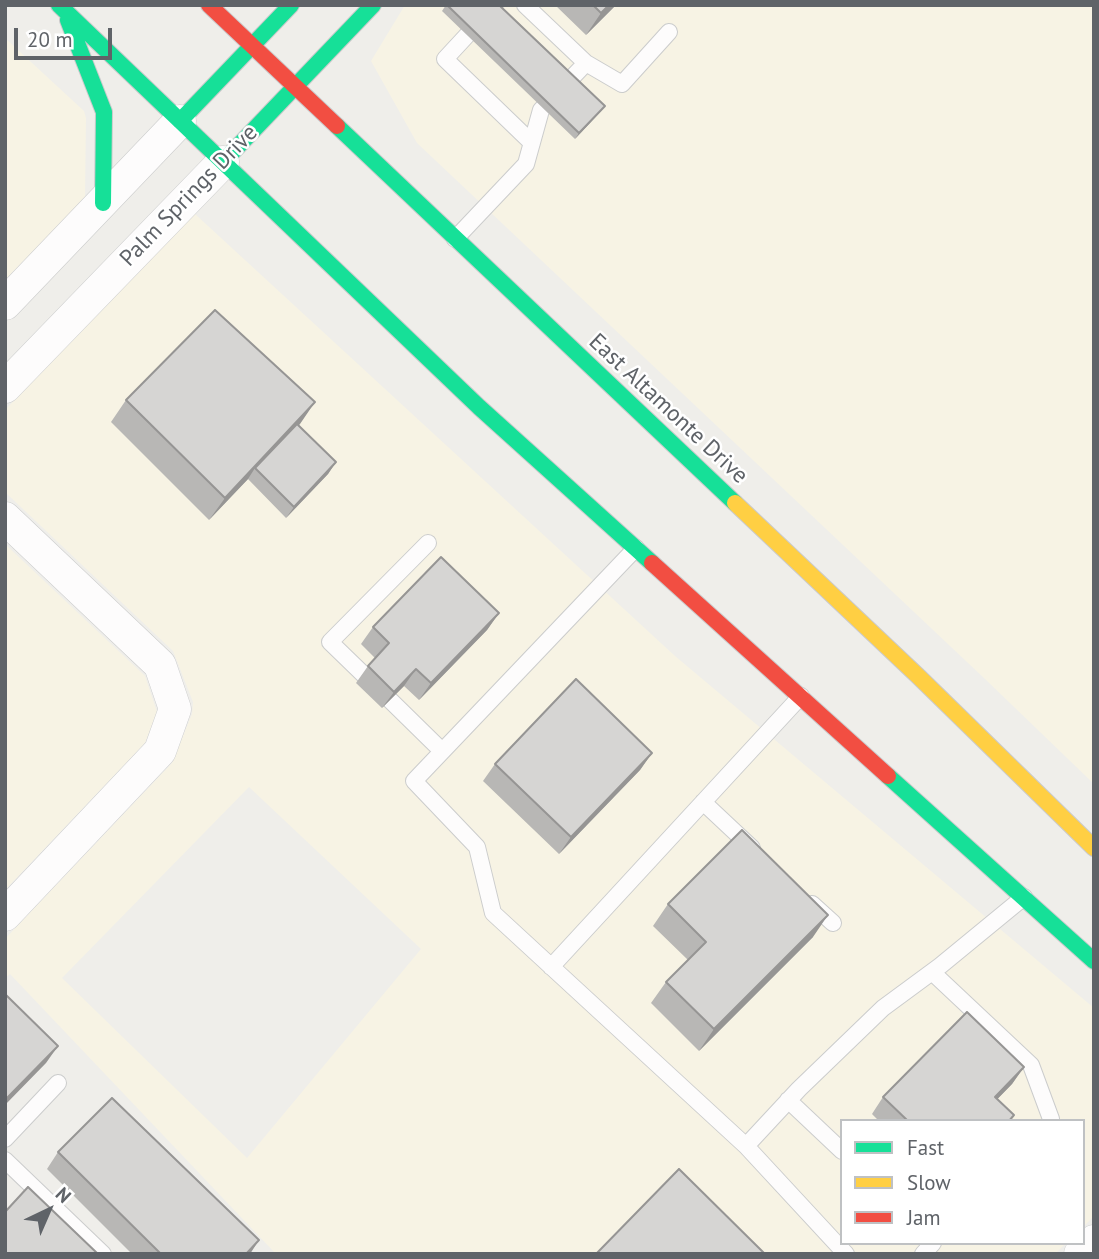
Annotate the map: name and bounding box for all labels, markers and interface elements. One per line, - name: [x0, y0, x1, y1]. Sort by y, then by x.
- scale bar: [18, 14, 116, 58]
- text: 20 m: [27, 26, 73, 53]
- street label: Palm Springs Drive: [114, 120, 264, 272]
- street label: East Altamonte Drive: [583, 328, 753, 490]
- legend: [840, 1119, 1085, 1245]
- text: Fast: [907, 1134, 944, 1161]
- text: Slow: [907, 1169, 951, 1196]
- north arrow: [14, 1175, 84, 1245]
- text: N: [51, 1182, 76, 1208]
- text: Jam: [907, 1204, 941, 1231]

